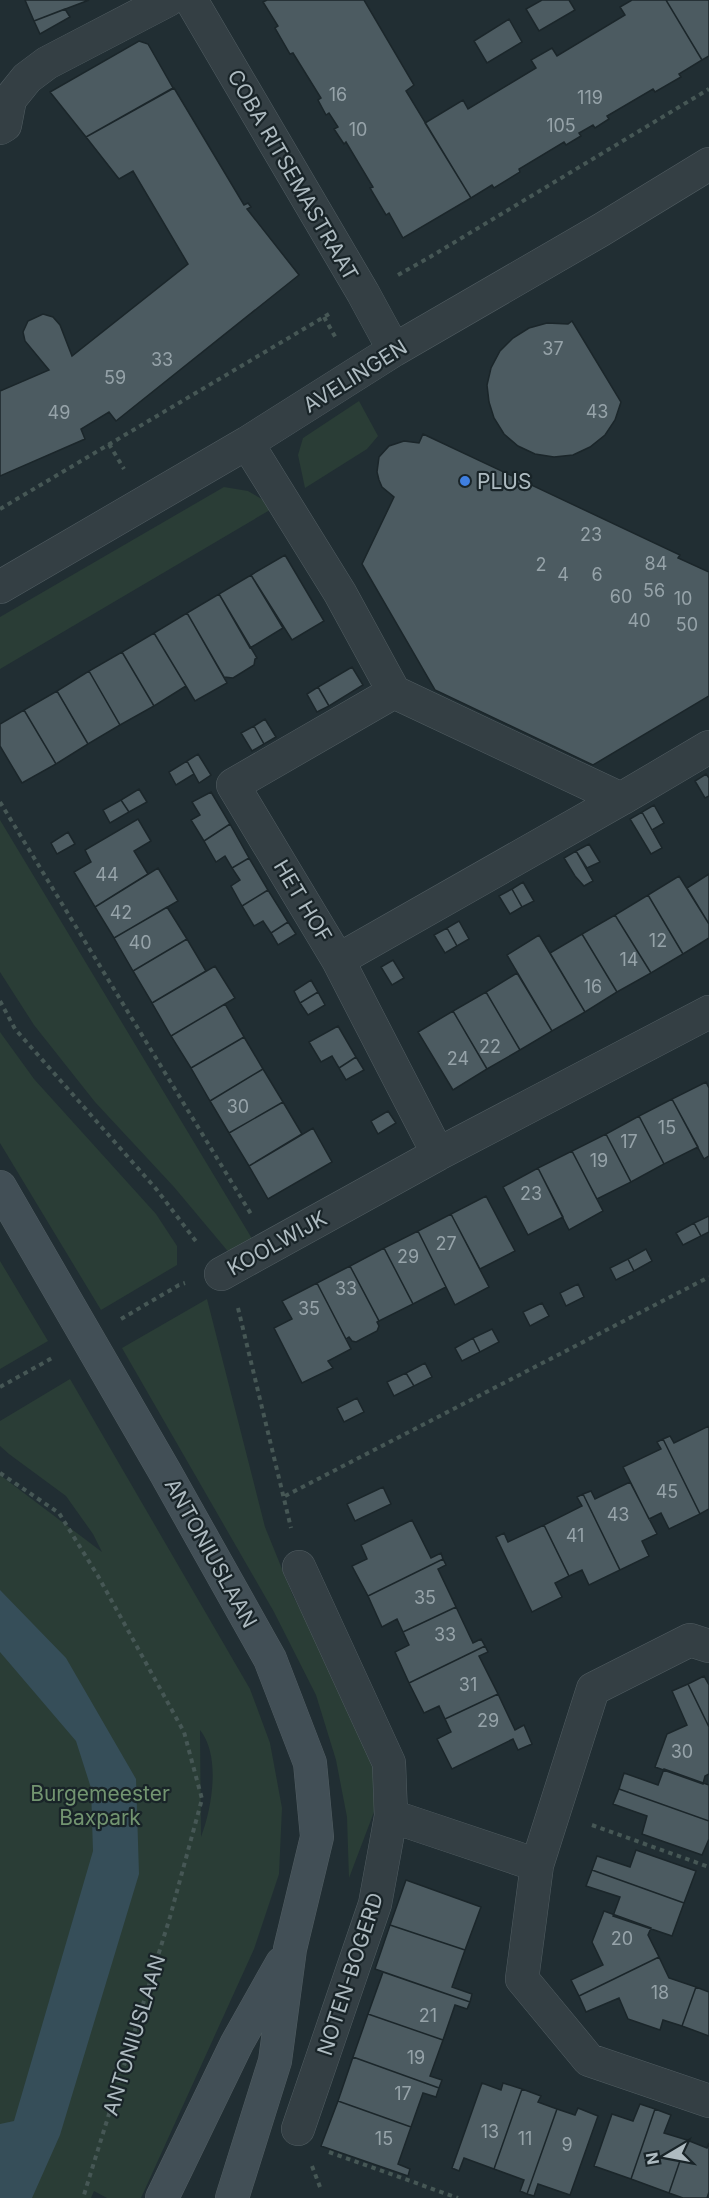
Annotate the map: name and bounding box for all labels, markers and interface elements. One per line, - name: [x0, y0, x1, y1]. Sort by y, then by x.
- street label: COBA RITSEMASTRAAT: [222, 65, 364, 285]
- house number: 16: [329, 84, 347, 105]
- house number: 119: [577, 87, 603, 108]
- house number: 105: [546, 115, 576, 136]
- house number: 10: [349, 119, 367, 140]
- street label: AVELINGEN: [299, 334, 411, 418]
- house number: 37: [542, 338, 564, 359]
- house number: 33: [151, 349, 173, 370]
- house number: 59: [104, 367, 126, 388]
- house number: 43: [586, 401, 608, 422]
- house number: 49: [48, 402, 70, 423]
- place label: PLUS: [477, 469, 531, 494]
- marker: PLUS: [458, 474, 472, 488]
- house number: 23: [580, 524, 602, 545]
- house number: 84: [645, 553, 667, 574]
- house number: 2: [536, 554, 546, 575]
- house number: 4: [557, 564, 569, 585]
- house number: 6: [591, 564, 603, 585]
- house number: 56: [643, 580, 665, 601]
- house number: 60: [610, 586, 632, 607]
- house number: 10: [674, 588, 692, 609]
- house number: 40: [628, 610, 650, 631]
- house number: 50: [676, 614, 698, 635]
- street label: HET HOF: [269, 855, 337, 947]
- house number: 44: [95, 864, 119, 885]
- house number: 42: [110, 902, 132, 923]
- house number: 12: [649, 930, 667, 951]
- house number: 40: [129, 932, 151, 953]
- house number: 14: [620, 949, 638, 970]
- house number: 16: [584, 976, 602, 997]
- house number: 22: [479, 1036, 501, 1057]
- house number: 24: [447, 1048, 469, 1069]
- house number: 30: [227, 1096, 249, 1117]
- house number: 15: [658, 1117, 676, 1138]
- house number: 17: [620, 1131, 638, 1152]
- house number: 19: [590, 1150, 608, 1171]
- house number: 23: [520, 1183, 542, 1204]
- street label: KOOLWIJK: [223, 1205, 331, 1281]
- house number: 27: [435, 1233, 457, 1254]
- house number: 29: [397, 1246, 419, 1267]
- house number: 33: [335, 1278, 357, 1299]
- house number: 35: [298, 1298, 320, 1319]
- street label: ANTONIUSLAAN: [160, 1474, 262, 1632]
- house number: 45: [656, 1481, 678, 1502]
- house number: 43: [607, 1504, 629, 1525]
- house number: 41: [566, 1525, 584, 1546]
- house number: 35: [414, 1587, 436, 1608]
- house number: 33: [434, 1624, 456, 1645]
- house number: 31: [459, 1674, 477, 1695]
- house number: 29: [477, 1710, 499, 1731]
- house number: 30: [671, 1741, 693, 1762]
- park label: Burgemeester Baxpark: [30, 1781, 170, 1830]
- street label: NOTEN-BOGERD: [312, 1889, 388, 2059]
- house number: 20: [611, 1928, 633, 1949]
- street label: ANTONIUSLAAN: [98, 1952, 170, 2118]
- house number: 18: [651, 1982, 669, 2003]
- house number: 21: [419, 2005, 437, 2026]
- house number: 19: [407, 2047, 425, 2068]
- house number: 17: [394, 2083, 412, 2104]
- house number: 13: [481, 2121, 499, 2142]
- north arrow: [637, 2126, 697, 2186]
- house number: 15: [375, 2128, 393, 2149]
- house number: 11: [518, 2128, 532, 2149]
- house number: 9: [561, 2134, 573, 2155]
- text: N: [641, 2151, 663, 2166]

